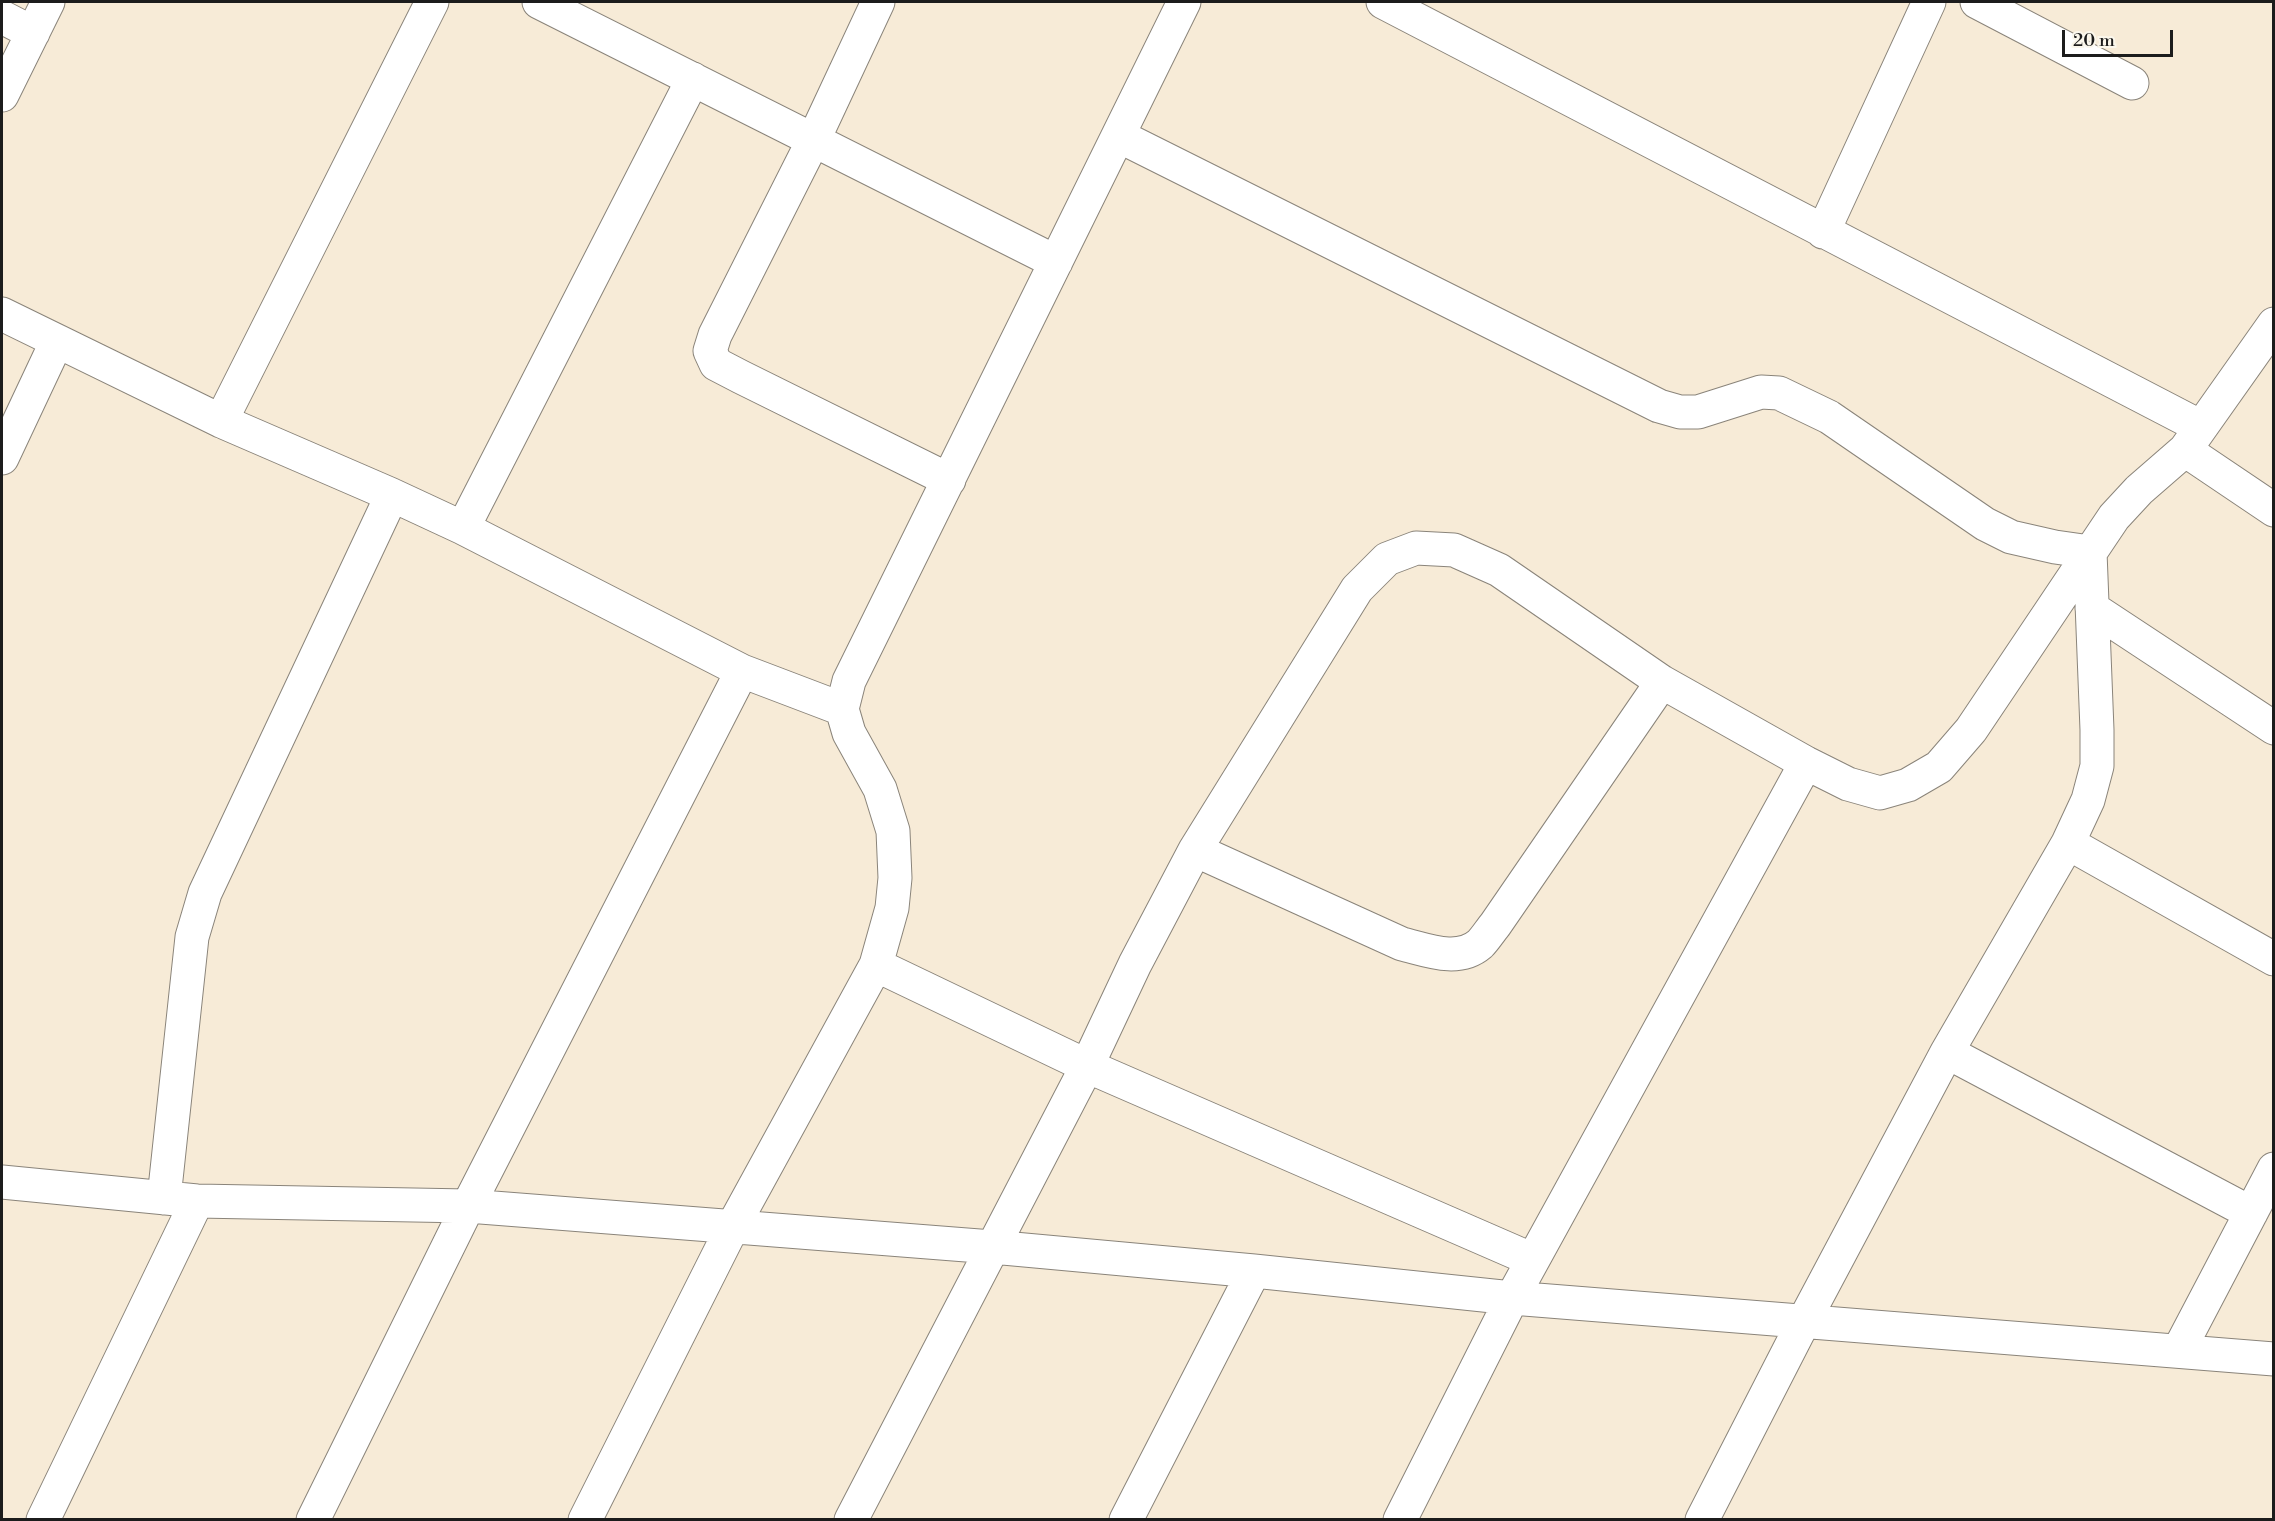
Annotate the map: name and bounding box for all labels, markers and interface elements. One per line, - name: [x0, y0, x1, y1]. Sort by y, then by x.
- scale bar: [2065, 18, 2176, 56]
- text: 20 m: [2073, 29, 2115, 52]

